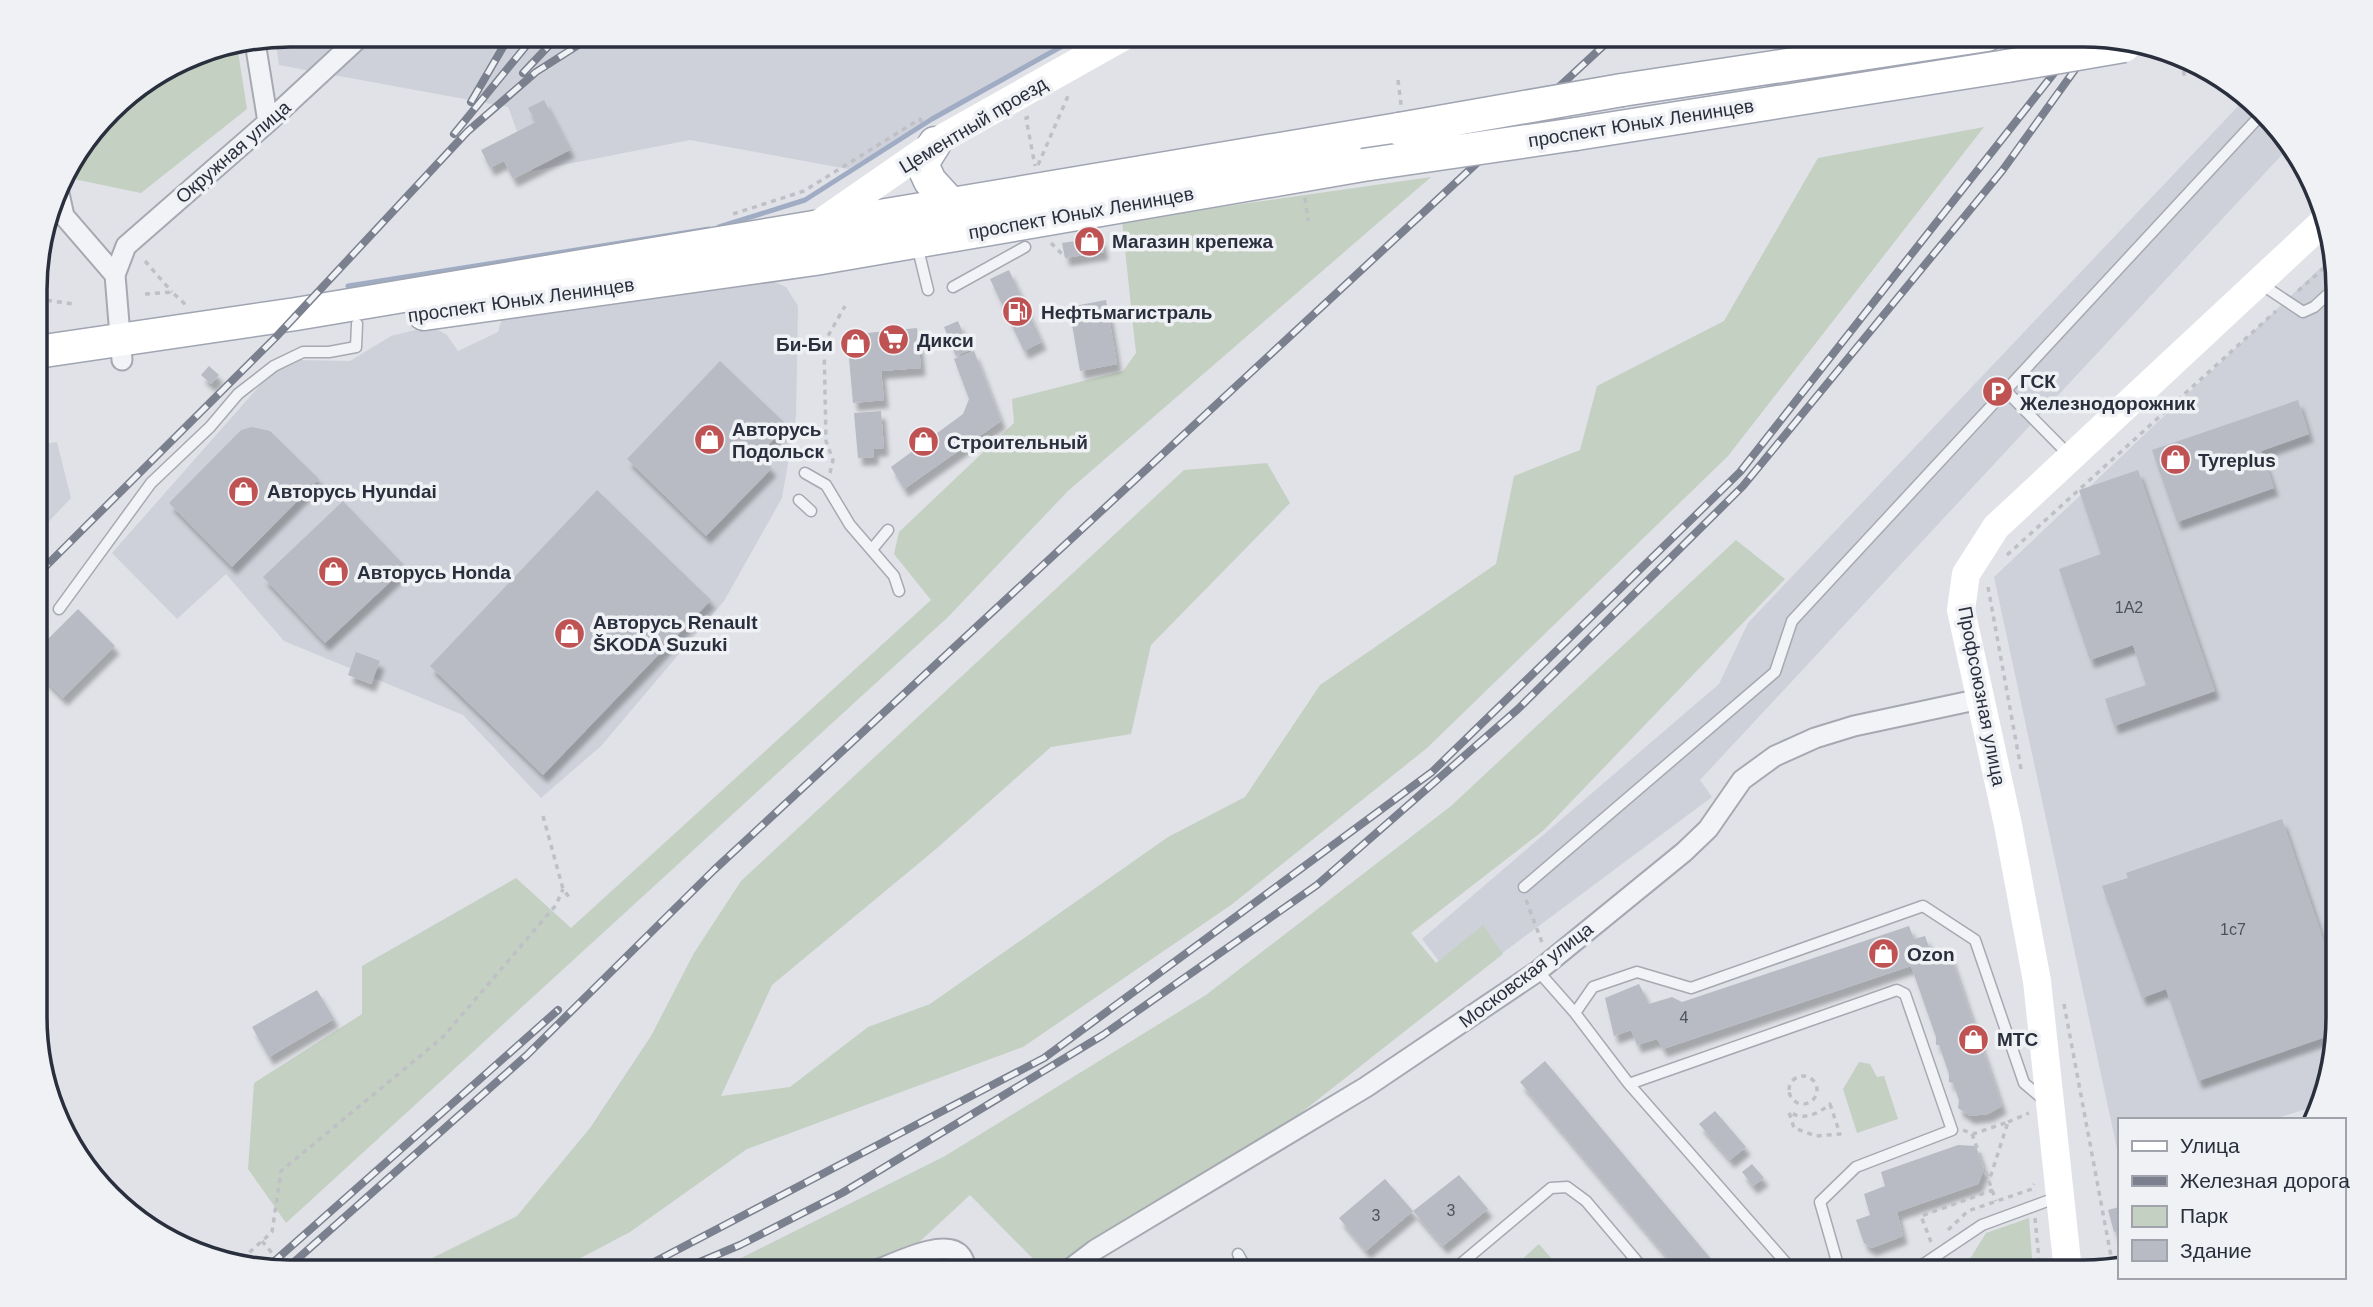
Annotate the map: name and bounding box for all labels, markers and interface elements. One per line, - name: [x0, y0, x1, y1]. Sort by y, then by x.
- street label: Цементный проезд: [895, 73, 1051, 177]
- street label: проспект Юных Ленинцев: [1527, 95, 1755, 151]
- street label: Окружная улица: [171, 96, 295, 207]
- street label: проспект Юных Ленинцев: [967, 183, 1195, 243]
- shop icon: Магазин крепежа: [1072, 224, 1106, 258]
- place label: Магазин крепежа: [1112, 231, 1273, 252]
- street label: проспект Юных Ленинцев: [406, 274, 636, 326]
- fuel station icon: Нефтьмагистраль: [1001, 295, 1035, 329]
- place label: Нефтьмагистраль: [1041, 302, 1212, 323]
- supermarket icon: Дикси: [877, 323, 911, 357]
- shop icon: Би-Би: [839, 327, 873, 361]
- place label: Дикси: [917, 330, 974, 351]
- place label: Би-Би: [776, 334, 833, 355]
- place label: ГСК Железнодорожник: [2019, 371, 2196, 414]
- parking icon: ГСК Железнодорожник: [1980, 375, 2014, 409]
- place label: Авторусь Подольск: [732, 419, 825, 462]
- shop icon: Авторусь Подольск: [692, 423, 726, 457]
- shop icon: Строительный: [907, 425, 941, 459]
- place label: Строительный: [947, 432, 1088, 453]
- shop icon: Tyreplus: [2158, 443, 2192, 477]
- place label: Tyreplus: [2198, 450, 2276, 471]
- shop icon: Авторусь Hyundai: [227, 474, 261, 508]
- place label: Авторусь Hyundai: [267, 481, 437, 502]
- shop icon: Авторусь Honda: [317, 555, 351, 589]
- place label: Авторусь Honda: [357, 562, 511, 583]
- house number: 1А2: [2115, 599, 2143, 616]
- street label: Профсоюзная улица: [1954, 604, 2010, 788]
- place label: Авторусь Renault ŠKODA Suzuki: [593, 612, 758, 655]
- shop icon: Авторусь Renault ŠKODA Suzuki: [553, 616, 587, 650]
- street label: Московская улица: [1455, 918, 1597, 1032]
- house number: 1с7: [2220, 921, 2246, 938]
- shop icon: Ozon: [1867, 937, 1901, 971]
- place label: Ozon: [1907, 944, 1955, 965]
- house number: 4: [1680, 1009, 1689, 1026]
- shop icon: МТС: [1957, 1022, 1991, 1056]
- place label: МТС: [1997, 1029, 2038, 1050]
- legend: [2118, 1118, 2345, 1279]
- text: Улица: [2180, 1134, 2240, 1157]
- text: Железная дорога: [2180, 1169, 2350, 1192]
- house number: 3: [1447, 1202, 1456, 1219]
- text: Парк: [2180, 1204, 2228, 1227]
- house number: 3: [1372, 1207, 1381, 1224]
- text: Здание: [2180, 1239, 2252, 1262]

